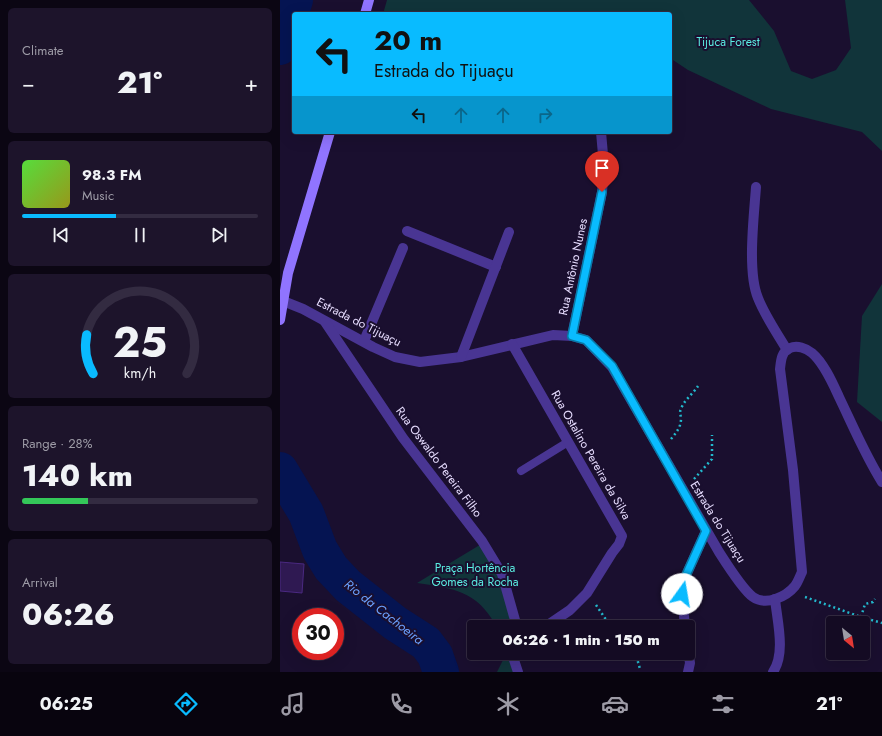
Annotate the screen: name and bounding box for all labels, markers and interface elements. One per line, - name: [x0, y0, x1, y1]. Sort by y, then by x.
- text: 20 m: [374, 20, 442, 61]
- icon: left: [308, 28, 360, 80]
- park label: Tijuca Forest: [696, 33, 760, 51]
- text: Climate: [22, 41, 63, 60]
- text: Estrada do Tijuaçu: [374, 58, 514, 84]
- text: 21°: [117, 61, 162, 104]
- text: −: [22, 67, 35, 99]
- text: +: [244, 67, 258, 99]
- icon: left: [408, 104, 430, 126]
- icon: ahead: [450, 104, 472, 126]
- icon: ahead: [492, 104, 514, 126]
- icon: right: [534, 104, 556, 126]
- pin: [585, 151, 619, 192]
- icon: arrive: [591, 157, 613, 179]
- text: 98.3 FM: [82, 164, 142, 186]
- text: Music: [82, 186, 114, 205]
- street label: Rua Antônio Nunes: [554, 217, 592, 317]
- icon: previous: [50, 224, 72, 246]
- icon: pause: [129, 224, 151, 246]
- icon: next: [208, 224, 230, 246]
- street label: Estrada do Tijuaçu: [313, 293, 405, 351]
- text: 25: [113, 312, 167, 373]
- text: km/h: [124, 363, 156, 383]
- street label: Rua Ostalino Pereira da Silva: [547, 387, 636, 523]
- street label: Rua Oswaldo Pereira Filho: [391, 403, 487, 521]
- text: Range · 28%: [22, 434, 92, 453]
- text: 140 km: [22, 454, 133, 497]
- street label: Estrada do Tijuaçu: [686, 478, 750, 566]
- park label: Praça Hortência Gomes da Rocha: [431, 559, 519, 591]
- text: Arrival: [22, 573, 58, 592]
- position arrow: [661, 573, 703, 615]
- water label: Rio da Cachoeira: [340, 575, 428, 649]
- text: 06:26: [22, 593, 115, 636]
- speed limit sign: 30: [292, 608, 344, 660]
- north arrow: [826, 616, 870, 660]
- map controls: [826, 616, 870, 660]
- text: 06:26 · 1 min · 150 m: [502, 629, 660, 651]
- icon: directions: [172, 690, 200, 718]
- icon: music: [279, 690, 307, 718]
- icon: phone: [387, 690, 415, 718]
- icon: climate: [494, 690, 522, 718]
- icon: car: [601, 690, 629, 718]
- icon: filters: [709, 690, 737, 718]
- text: 06:25: [40, 691, 93, 717]
- text: 21°: [816, 691, 842, 717]

